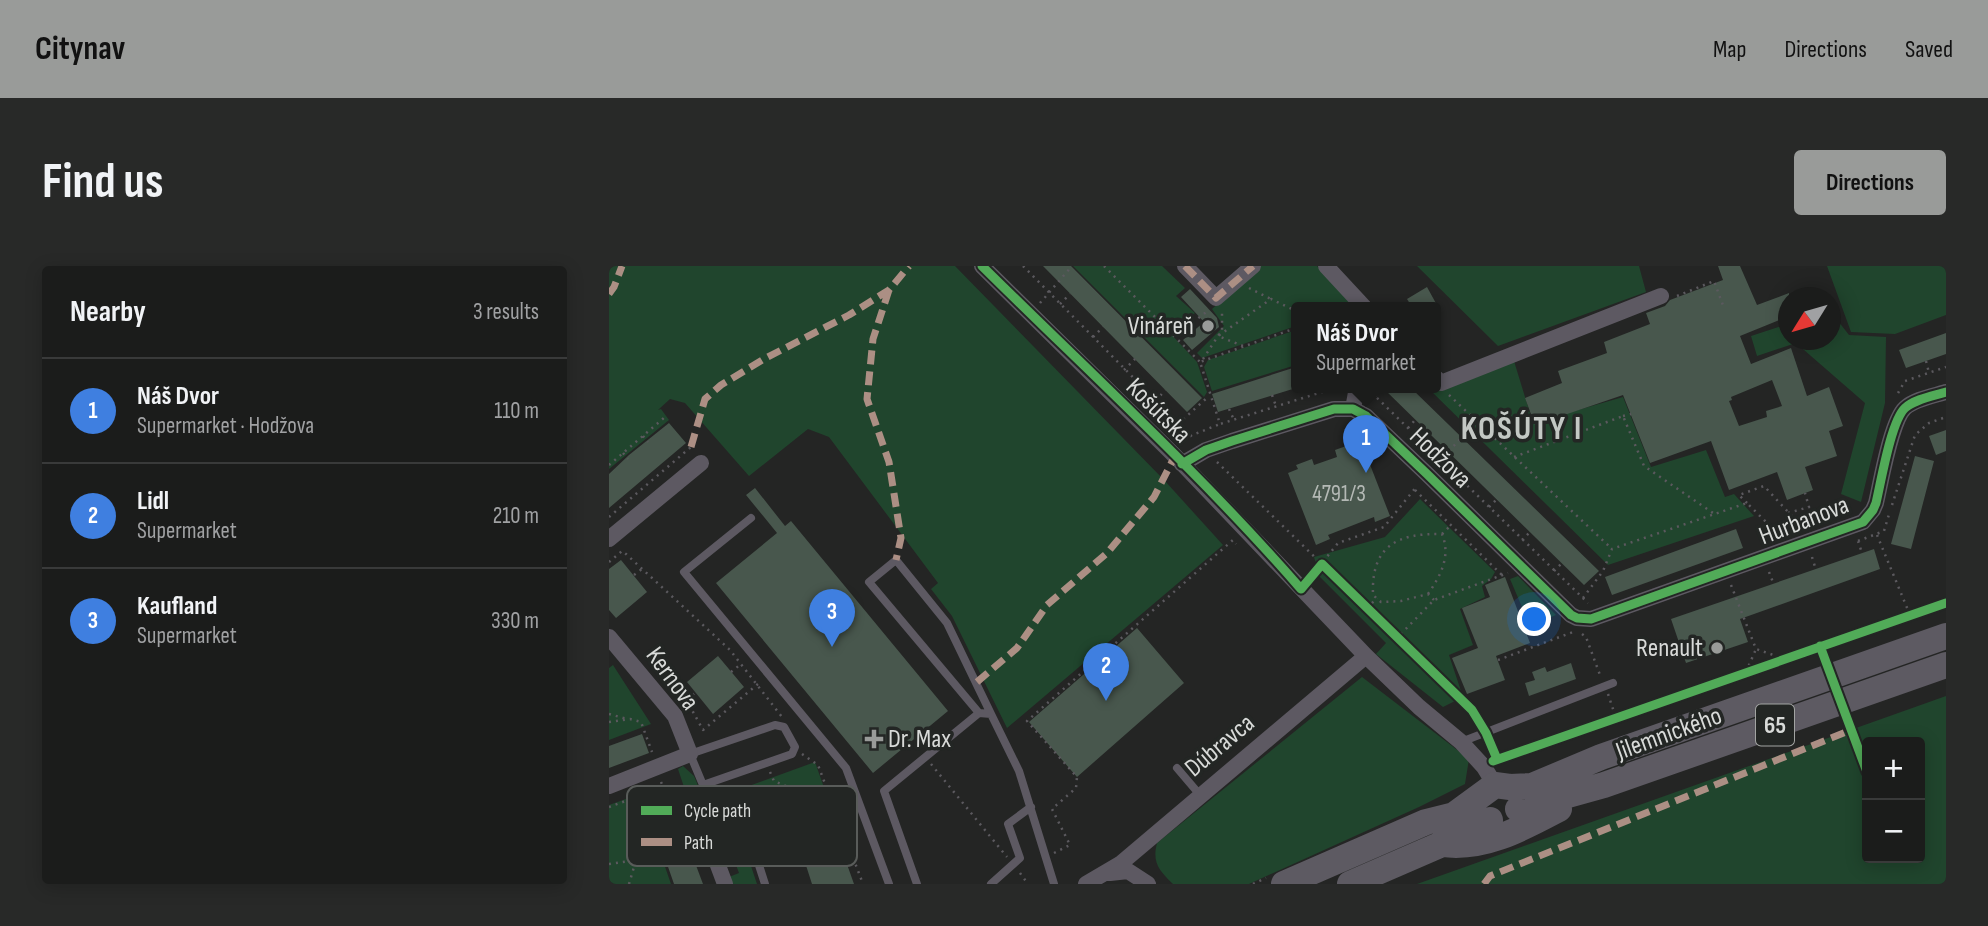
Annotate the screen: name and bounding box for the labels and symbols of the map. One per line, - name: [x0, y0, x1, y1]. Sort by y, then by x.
- north arrow: [1778, 287, 1841, 350]
- place label: Vináreň: [1128, 311, 1194, 342]
- marker: Vináreň: [1200, 318, 1216, 334]
- street label: Košútska: [1119, 372, 1197, 450]
- district label: KOŠÚTY I: [1461, 409, 1583, 449]
- pin: 1: [1343, 415, 1389, 473]
- street label: Hodžova: [1403, 421, 1477, 495]
- house number: 4791/3: [1312, 480, 1366, 508]
- street label: Hurbanova: [1755, 490, 1853, 552]
- pin: 3: [809, 589, 855, 647]
- your location: [1517, 602, 1551, 636]
- place label: Renault: [1636, 633, 1703, 664]
- marker: Renault: [1709, 640, 1725, 656]
- street label: Kernova: [639, 641, 705, 717]
- pin: 2: [1083, 643, 1129, 701]
- street label: Jilemnického: [1611, 701, 1726, 768]
- road number: 65: [1756, 704, 1794, 746]
- street label: Dúbravca: [1179, 708, 1261, 784]
- place label: Dr. Max: [888, 724, 951, 755]
- marker: Dr. Max: [866, 731, 882, 747]
- legend: [627, 786, 857, 866]
- text: Cycle path: [684, 800, 751, 823]
- text: Path: [684, 832, 713, 855]

